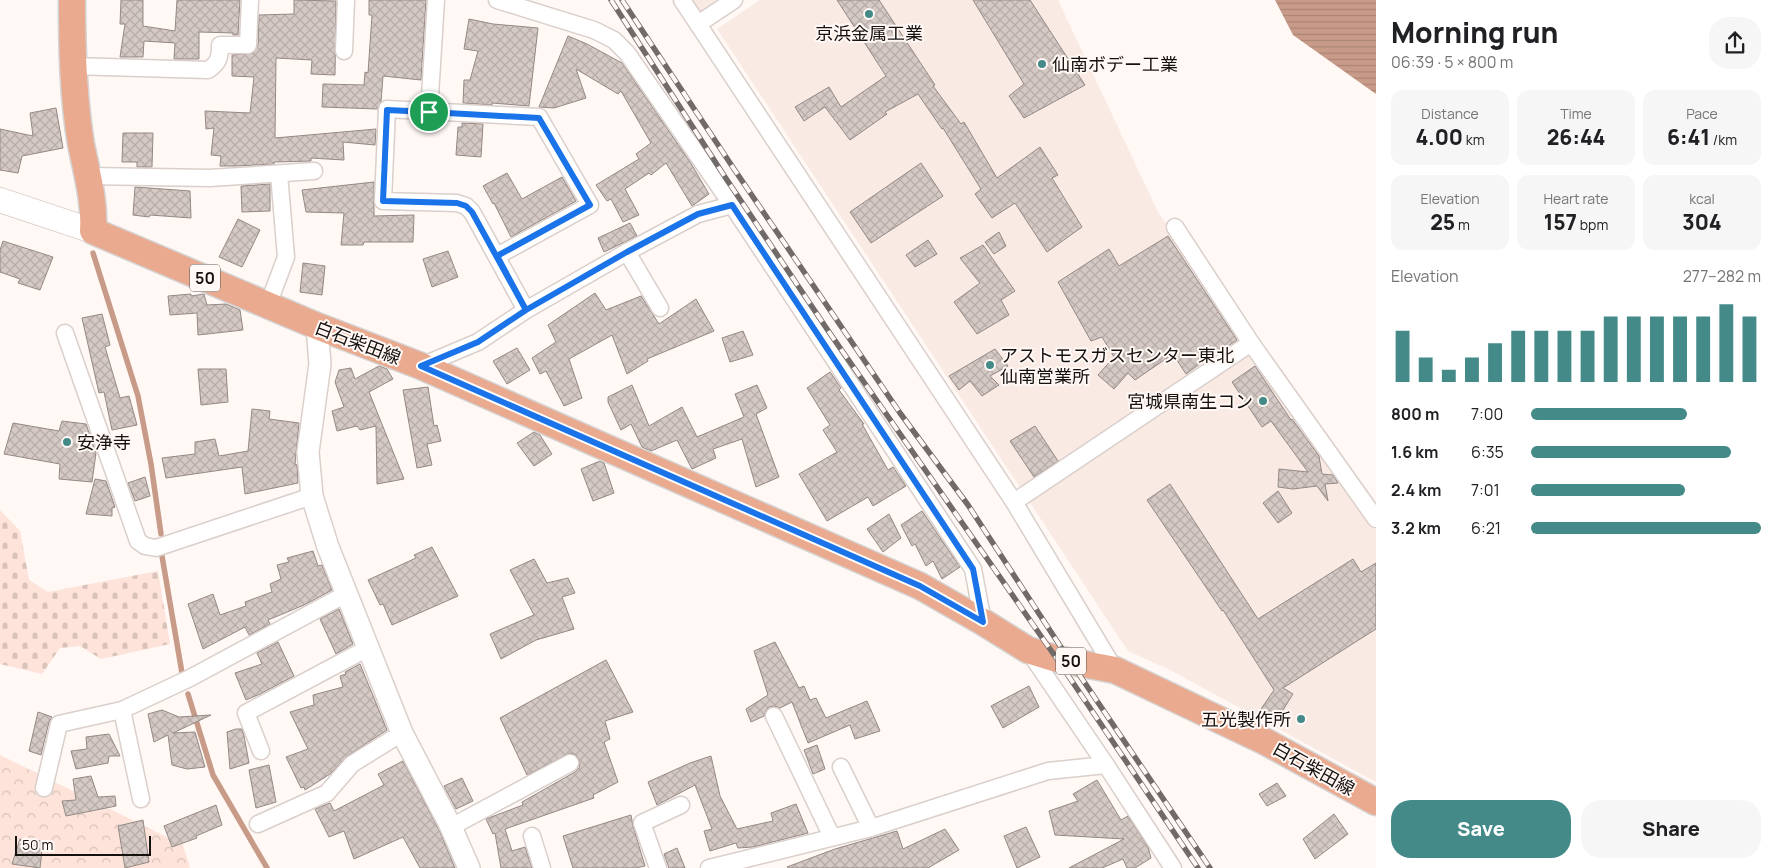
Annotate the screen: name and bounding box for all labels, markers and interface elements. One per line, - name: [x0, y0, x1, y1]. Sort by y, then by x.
- marker: 京浜金属工業: [863, 8, 875, 20]
- text: Morning run: [1391, 13, 1558, 51]
- button: share: [1709, 17, 1761, 69]
- place label: 京浜金属工業: [815, 21, 923, 45]
- text: 06:39 · 5 × 800 m: [1391, 51, 1513, 73]
- place label: 仙南ボデー工業: [1052, 52, 1178, 76]
- marker: 仙南ボデー工業: [1036, 58, 1048, 70]
- pin: [408, 91, 450, 133]
- icon: arrive: [415, 98, 443, 126]
- text: Distance: [1421, 104, 1479, 123]
- text: Time: [1560, 104, 1592, 123]
- text: Pace: [1686, 104, 1718, 123]
- text: 4.00: [1415, 123, 1463, 151]
- text: 26:44: [1547, 123, 1605, 151]
- text: 6:41: [1667, 123, 1710, 151]
- text: km: [1463, 130, 1485, 149]
- text: /km: [1710, 130, 1737, 149]
- text: Elevation: [1420, 189, 1480, 208]
- text: Heart rate: [1544, 189, 1608, 208]
- text: kcal: [1689, 189, 1715, 208]
- text: 25: [1430, 208, 1455, 236]
- text: 157: [1544, 208, 1577, 236]
- text: 304: [1682, 208, 1722, 236]
- text: m: [1455, 215, 1470, 234]
- text: bpm: [1577, 215, 1608, 234]
- road number: 50: [190, 264, 220, 292]
- text: Elevation: [1391, 265, 1459, 287]
- text: 277–282 m: [1683, 265, 1761, 287]
- street label: 白石柴田線: [312, 315, 404, 369]
- place label: アストモスガスセンター東北 仙南営業所: [1000, 343, 1234, 388]
- marker: アストモスガスセンター東北 仙南営業所: [984, 359, 996, 371]
- place label: 宮城県南生コン: [1127, 389, 1253, 413]
- marker: 宮城県南生コン: [1257, 395, 1269, 407]
- text: 800 m: [1391, 403, 1439, 425]
- text: 7:00: [1471, 403, 1503, 425]
- place label: 安浄寺: [77, 430, 131, 454]
- marker: 安浄寺: [61, 436, 73, 448]
- text: 1.6 km: [1391, 441, 1438, 463]
- text: 6:35: [1471, 441, 1504, 463]
- text: 2.4 km: [1391, 479, 1441, 501]
- text: 7:01: [1471, 479, 1500, 501]
- text: 3.2 km: [1391, 517, 1441, 539]
- text: 6:21: [1471, 517, 1501, 539]
- road number: 50: [1056, 648, 1086, 674]
- place label: 五光製作所: [1201, 707, 1291, 731]
- marker: 五光製作所: [1295, 713, 1307, 725]
- street label: 白石柴田線: [1269, 736, 1359, 800]
- button: Save: [1391, 800, 1571, 858]
- button: Share: [1581, 800, 1761, 858]
- scale bar: [15, 833, 151, 856]
- text: 50 m: [22, 835, 53, 854]

